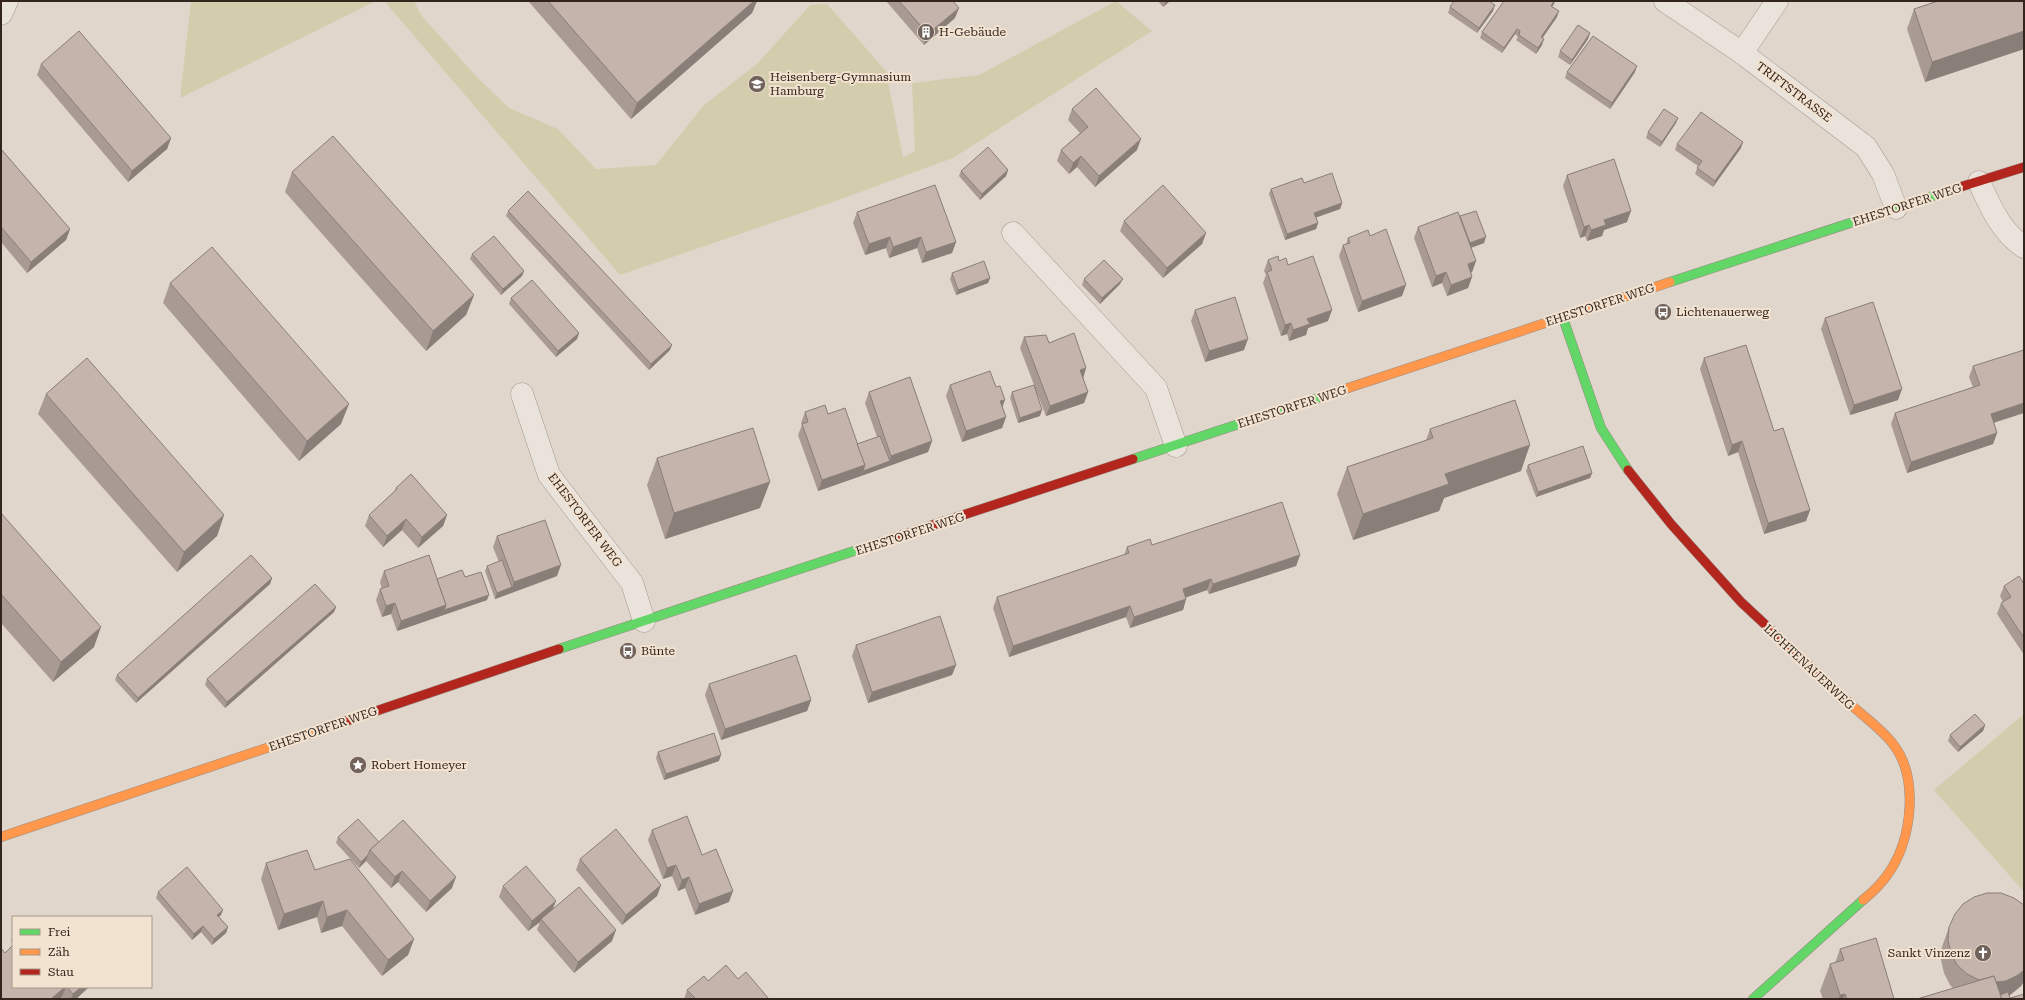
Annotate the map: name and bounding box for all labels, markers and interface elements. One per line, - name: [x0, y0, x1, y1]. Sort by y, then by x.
- building icon: H-Gebäude: [916, 22, 936, 42]
- place label: H-Gebäude: [939, 25, 1007, 39]
- street label: TRIFTSTRASSE: [1753, 59, 1835, 125]
- place label: Heisenberg-Gymnasium Hamburg: [770, 70, 911, 98]
- school or university icon: Heisenberg-Gymnasium Hamburg: [747, 74, 767, 94]
- street label: EHESTORFER WEG: [1851, 181, 1964, 229]
- street label: EHESTORFER WEG: [1544, 281, 1657, 329]
- bus stop icon: Lichtenauerweg: [1653, 302, 1673, 322]
- place label: Lichtenauerweg: [1676, 305, 1769, 319]
- street label: EHESTORFER WEG: [1236, 383, 1349, 431]
- street label: EHESTORFER WEG: [545, 470, 625, 570]
- street label: EHESTORFER WEG: [854, 510, 967, 558]
- street label: LICHTENAUERWEG: [1761, 622, 1858, 713]
- bus stop icon: Bünte: [618, 641, 638, 661]
- place label: Bünte: [641, 644, 675, 658]
- street label: EHESTORFER WEG: [267, 704, 380, 754]
- place icon: Robert Homeyer: [348, 755, 368, 775]
- place label: Robert Homeyer: [371, 758, 467, 772]
- legend: [12, 916, 152, 988]
- text: Frei: [48, 925, 70, 939]
- church icon: Sankt Vinzenz: [1973, 943, 1993, 963]
- text: Zäh: [48, 945, 70, 959]
- place label: Sankt Vinzenz: [1888, 946, 1970, 960]
- text: Stau: [48, 965, 74, 979]

